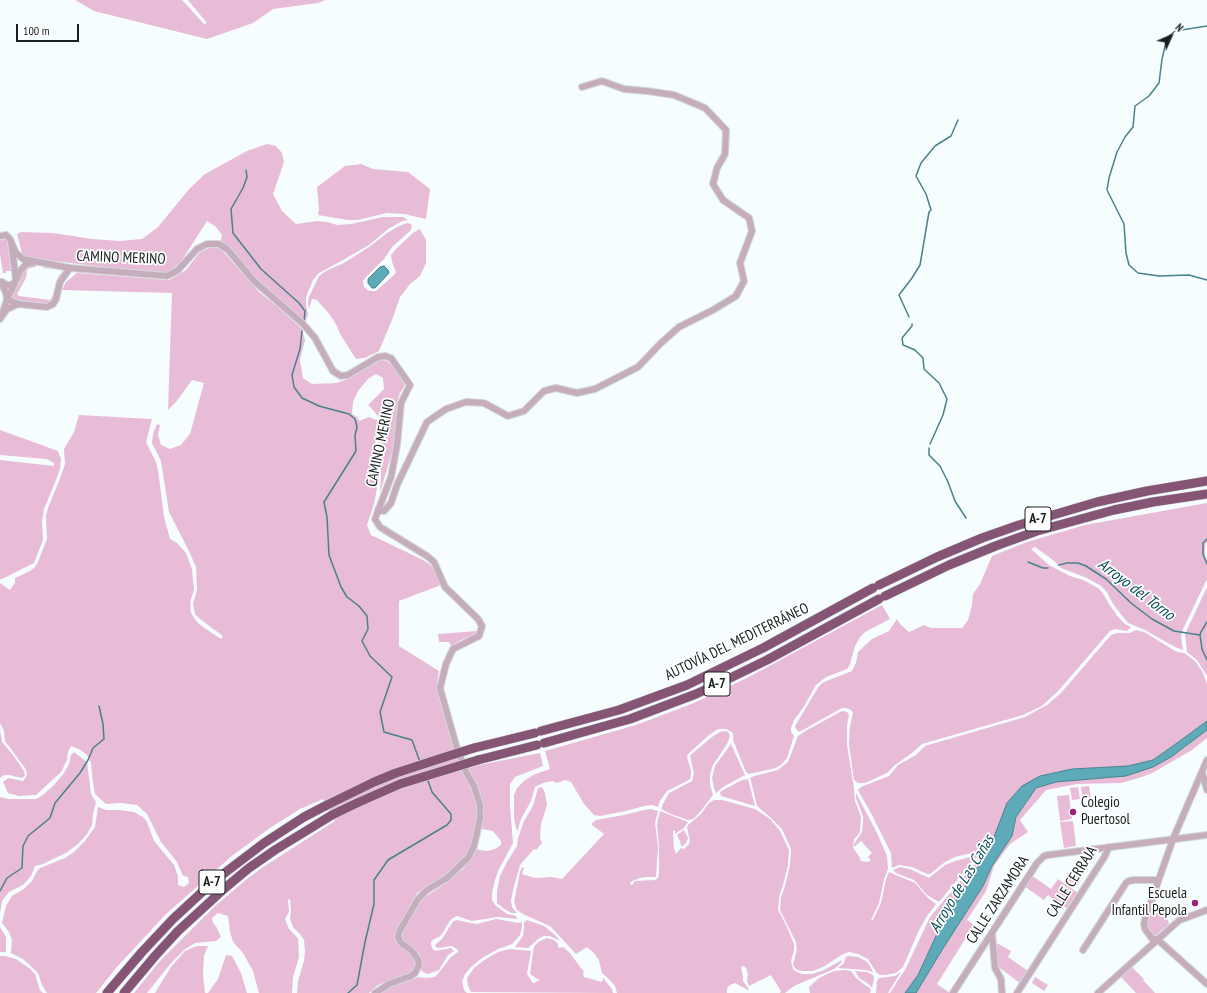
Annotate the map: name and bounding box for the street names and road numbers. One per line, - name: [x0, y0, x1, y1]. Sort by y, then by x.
- street label: CAMINO MERINO: [76, 247, 166, 269]
- street label: CAMINO MERINO: [363, 398, 399, 488]
- road number: A-7: [1025, 507, 1051, 531]
- street label: AUTOVÍA DEL MEDITERRÁNEO: [662, 599, 812, 685]
- road number: A-7: [704, 672, 730, 696]
- street label: CALLE CERRAJA: [1043, 843, 1101, 921]
- street label: CALLE ZARZAMORA: [963, 853, 1033, 947]
- road number: A-7: [199, 870, 225, 894]

